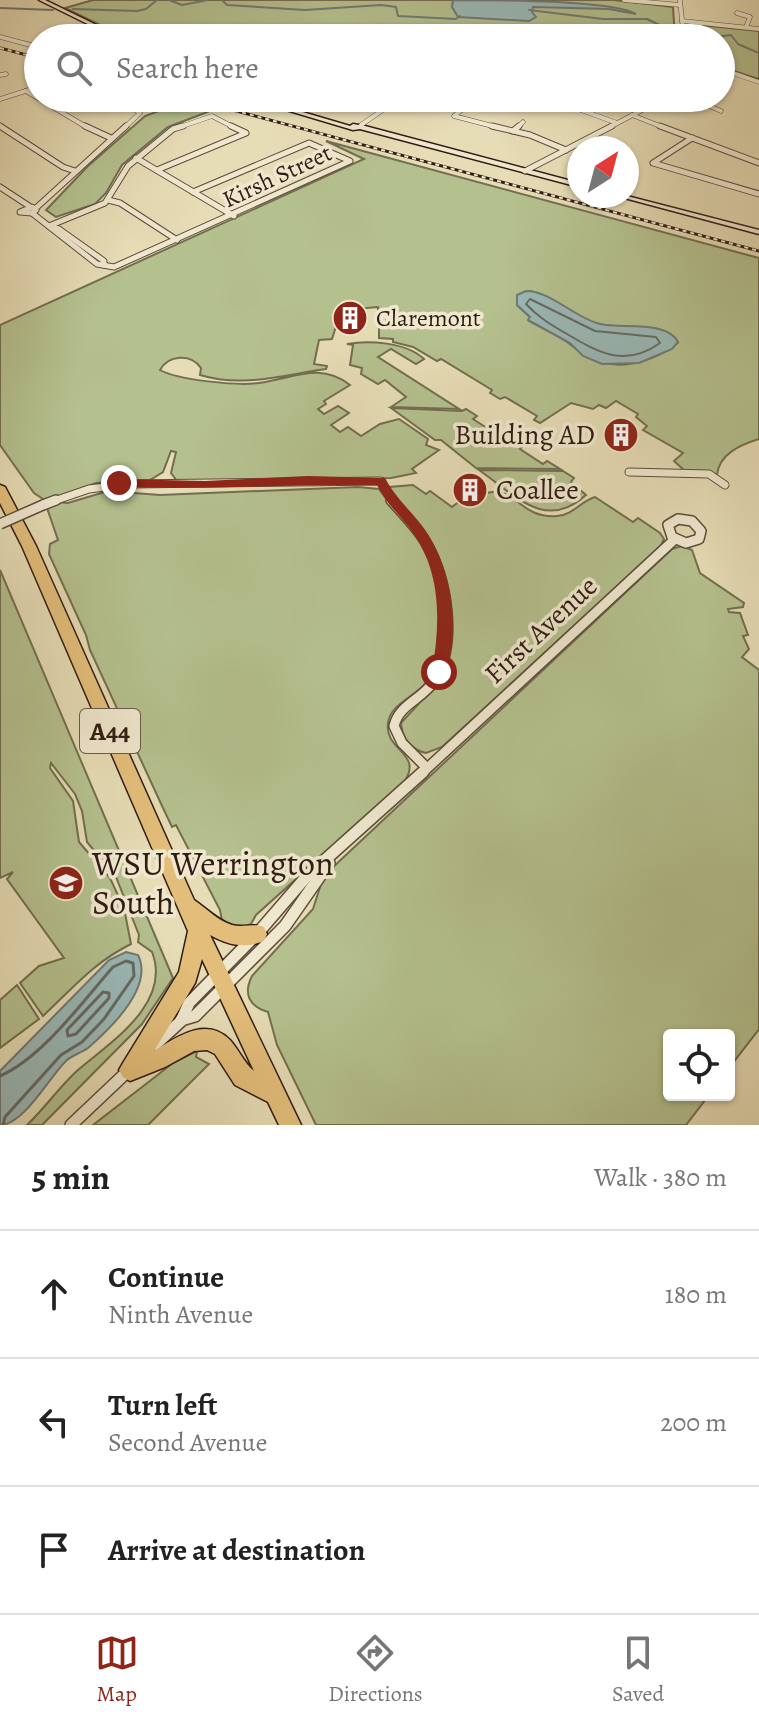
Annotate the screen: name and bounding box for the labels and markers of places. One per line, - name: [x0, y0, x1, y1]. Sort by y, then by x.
- building icon: Claremont: [331, 299, 369, 337]
- place label: Claremont: [376, 302, 481, 334]
- place label: Building AD: [455, 416, 595, 454]
- building icon: Building AD: [602, 416, 640, 454]
- building icon: Coallee: [451, 471, 489, 509]
- place label: Coallee: [496, 471, 579, 509]
- place label: WSU Werrington South: [91, 840, 334, 926]
- school or university icon: WSU Werrington South: [47, 864, 85, 902]

